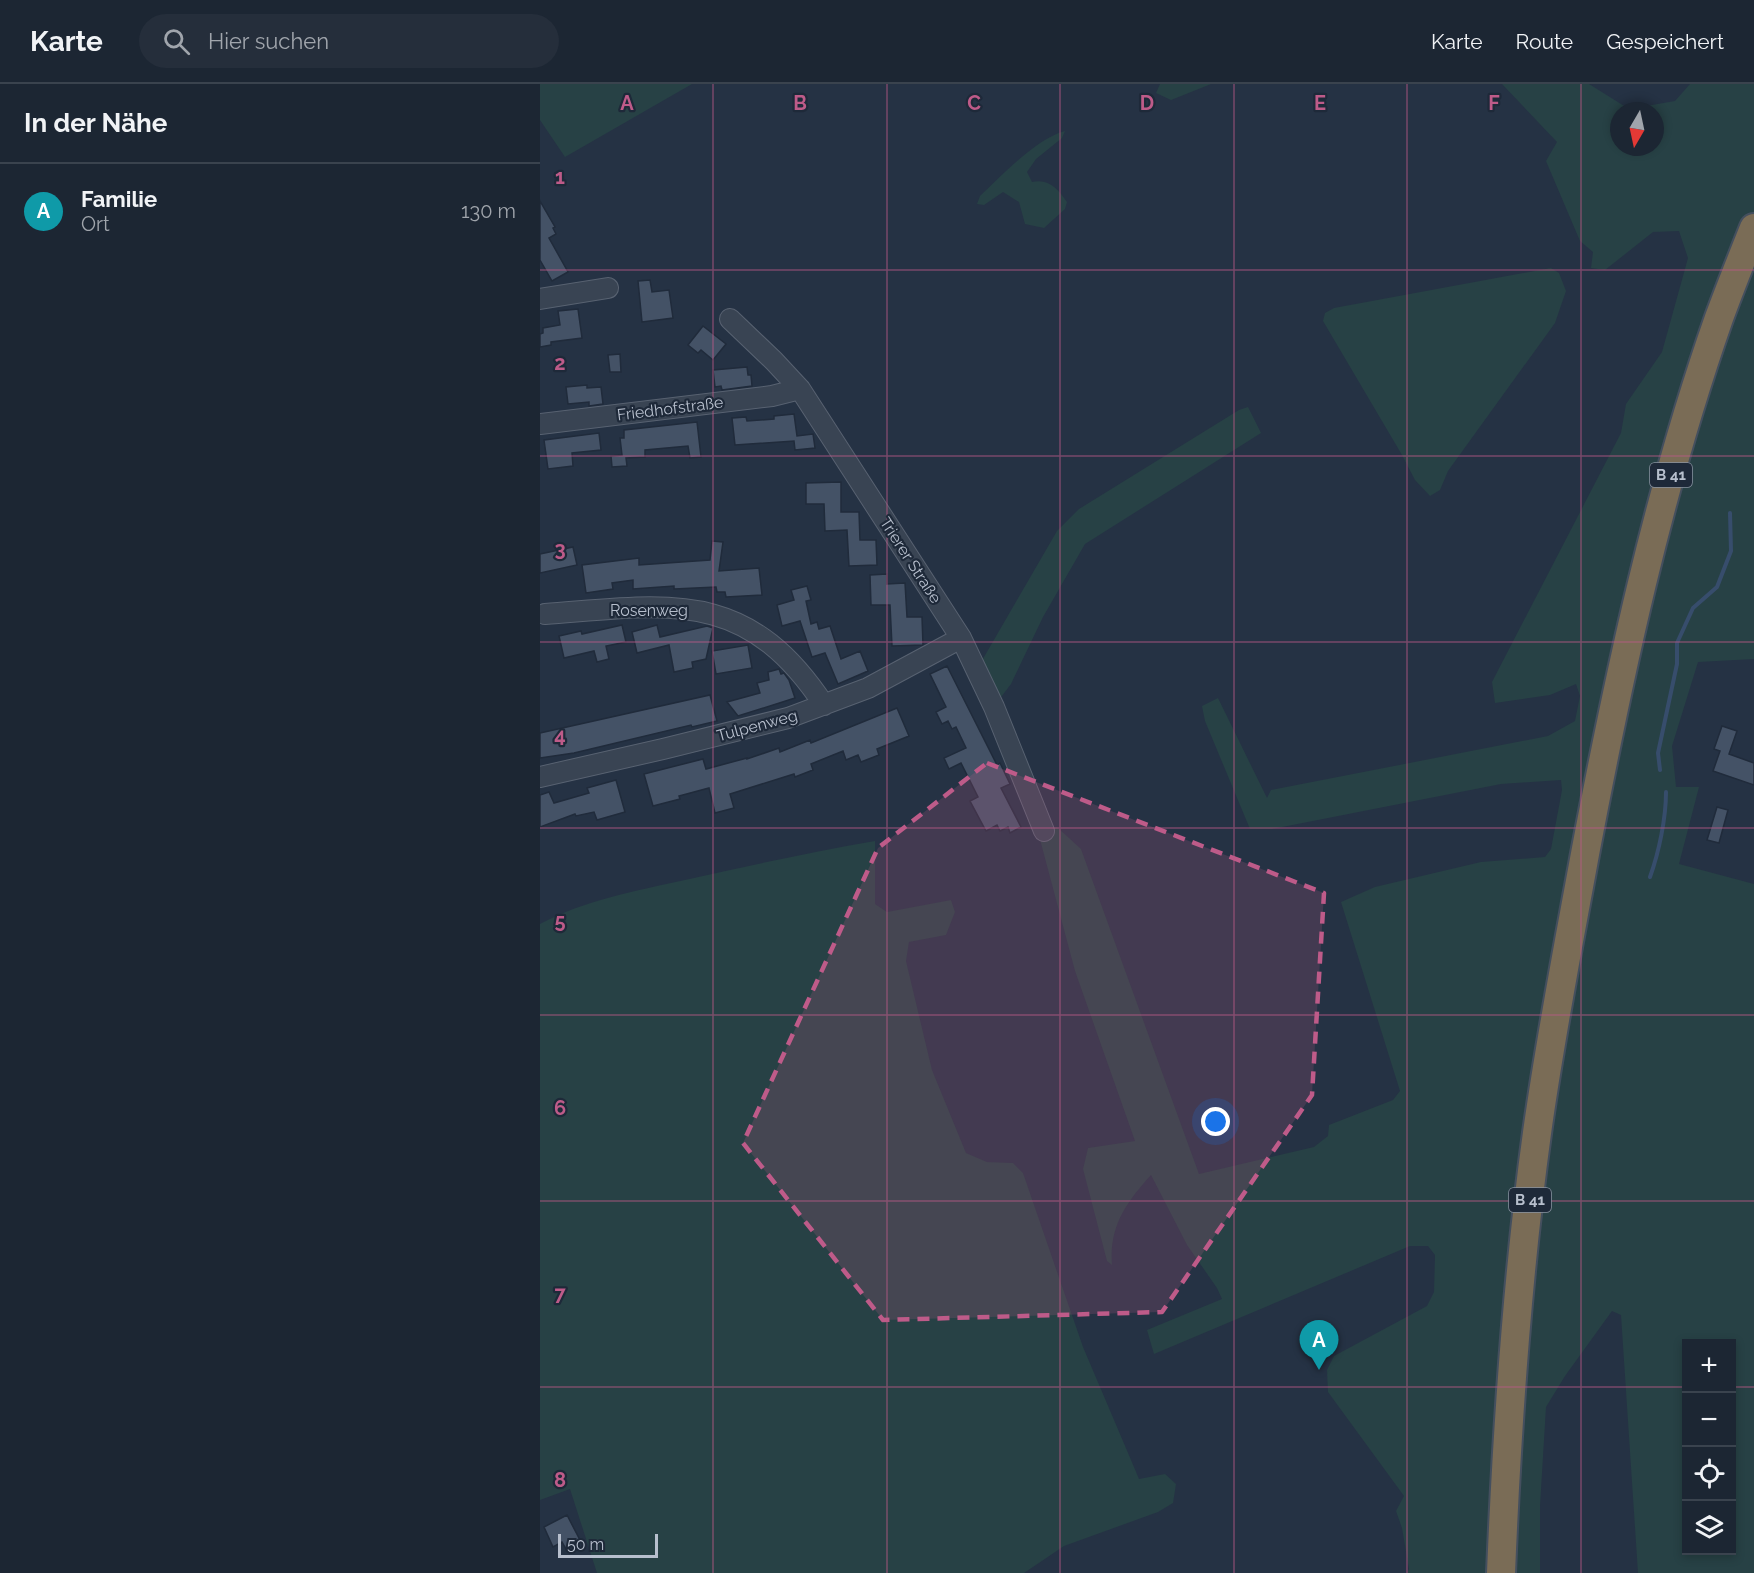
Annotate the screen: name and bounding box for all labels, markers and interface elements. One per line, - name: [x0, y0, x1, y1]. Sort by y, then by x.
- search box: [139, 14, 559, 68]
- text: Karte: [30, 25, 103, 58]
- icon: search: [160, 25, 193, 58]
- text: Hier suchen: [208, 28, 329, 54]
- text: Karte: [1431, 29, 1483, 54]
- text: Route: [1516, 29, 1573, 54]
- text: Gespeichert: [1606, 29, 1724, 54]
- text: A: [620, 91, 634, 115]
- text: B: [793, 91, 807, 115]
- text: C: [967, 91, 981, 115]
- text: D: [1140, 91, 1154, 115]
- text: E: [1314, 91, 1326, 115]
- text: F: [1488, 91, 1500, 115]
- north arrow: [1610, 102, 1664, 156]
- text: In der Nähe: [24, 108, 167, 138]
- text: 1: [555, 165, 565, 189]
- text: Familie: [81, 186, 157, 212]
- text: A: [37, 199, 50, 223]
- text: 130 m: [461, 199, 516, 223]
- text: Ort: [81, 212, 110, 236]
- text: 2: [554, 351, 566, 375]
- street label: Friedhofstraße: [616, 393, 724, 424]
- road number: B 41: [1650, 463, 1692, 487]
- street label: Trierer Straße: [876, 514, 945, 607]
- text: 3: [554, 537, 566, 561]
- street label: Rosenweg: [610, 601, 688, 620]
- street label: Tulpenweg: [715, 706, 800, 745]
- text: 4: [554, 723, 566, 747]
- text: 5: [554, 909, 566, 933]
- text: 6: [554, 1096, 566, 1120]
- your location: [1201, 1107, 1230, 1136]
- road number: B 41: [1509, 1188, 1551, 1212]
- text: 7: [554, 1282, 566, 1306]
- pin: A: [1300, 1320, 1338, 1370]
- map controls: [1682, 1339, 1736, 1555]
- button: +: [1682, 1339, 1736, 1393]
- button: −: [1682, 1393, 1736, 1447]
- button: locate: [1682, 1447, 1736, 1501]
- text: 8: [554, 1468, 566, 1492]
- button: layers: [1682, 1501, 1736, 1555]
- scale bar: [558, 1531, 658, 1558]
- text: 50 m: [567, 1535, 604, 1554]

